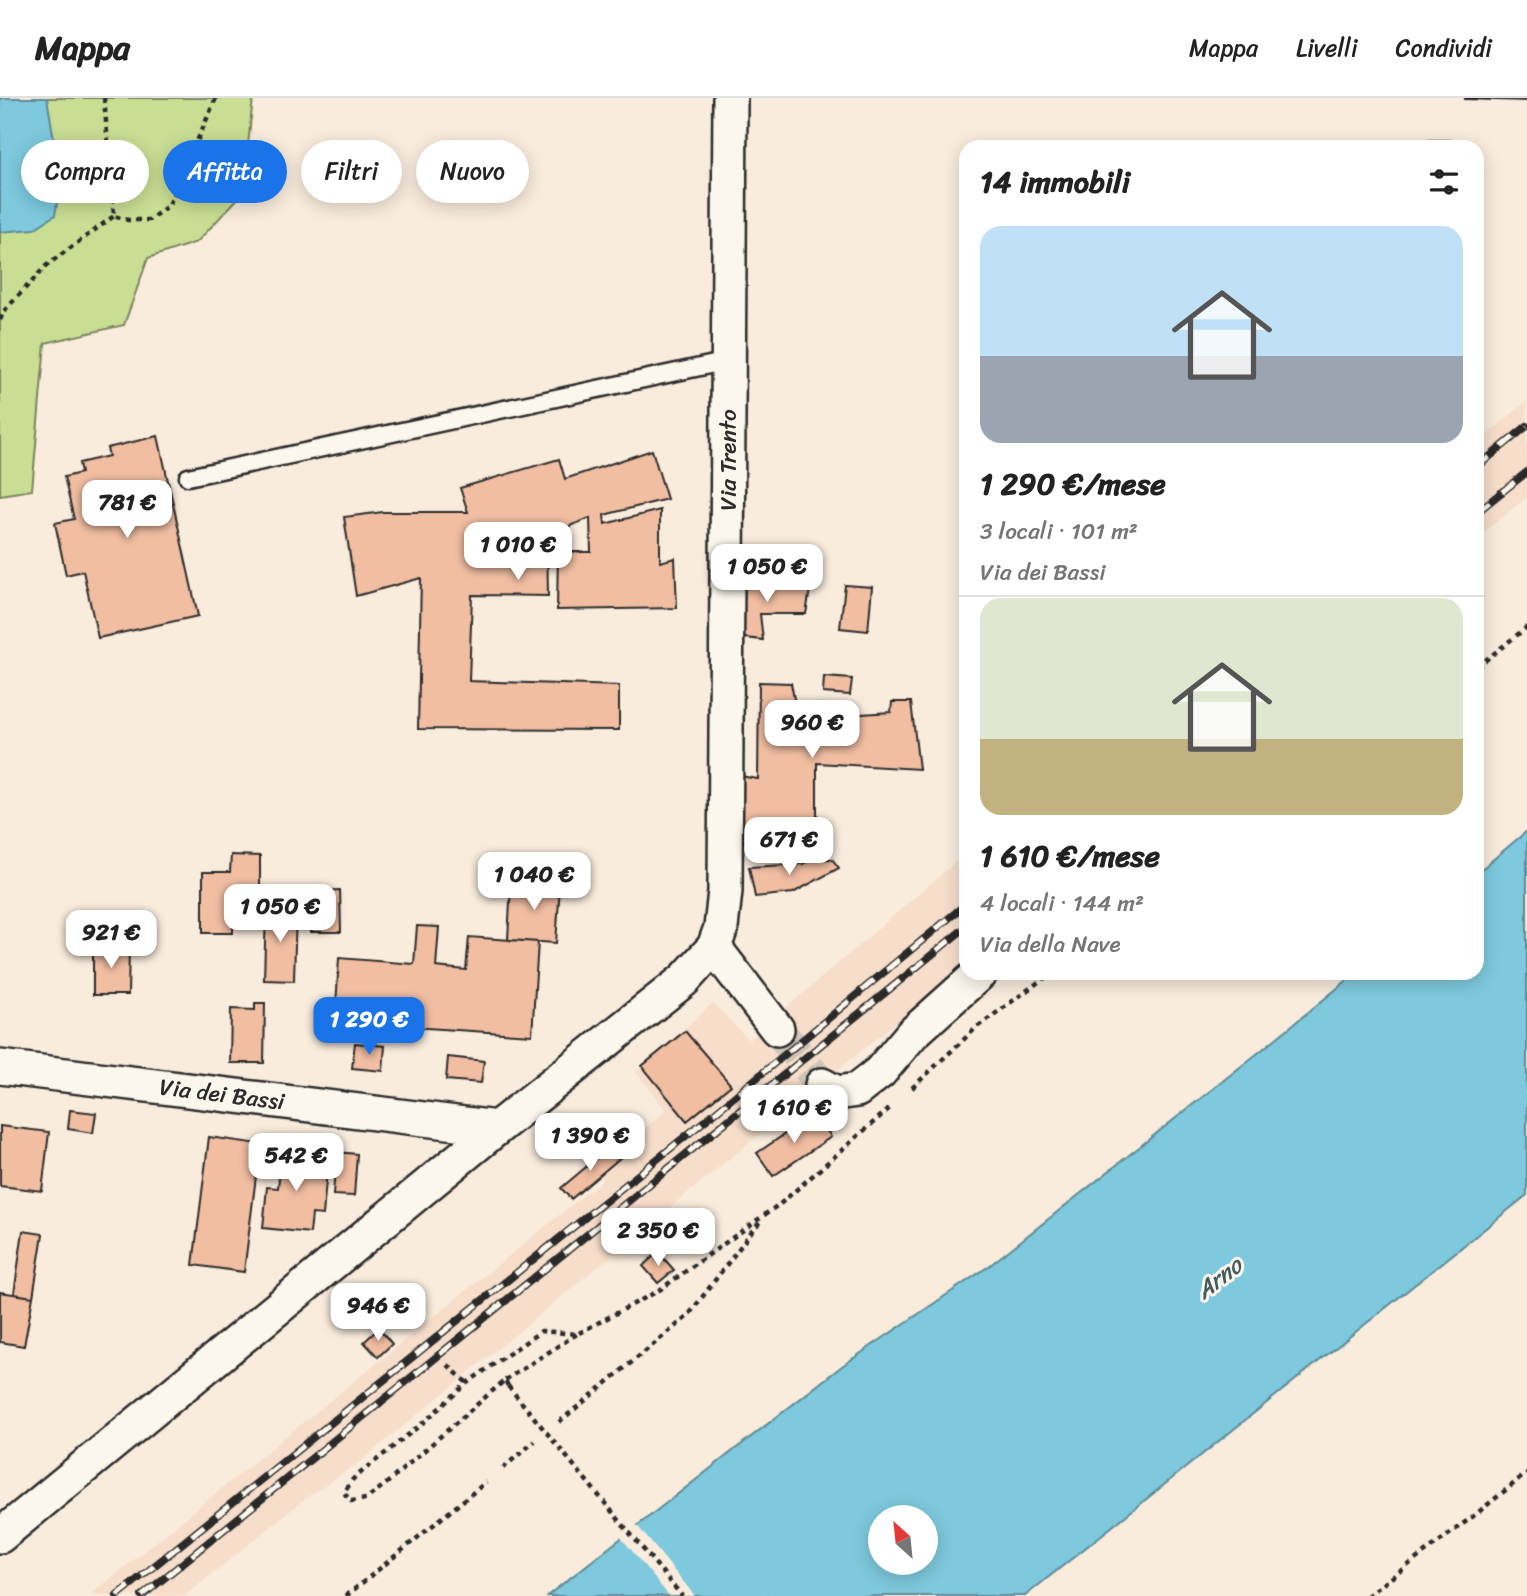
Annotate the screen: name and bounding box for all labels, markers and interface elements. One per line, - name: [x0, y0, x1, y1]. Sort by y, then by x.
- text: Mappa: [35, 19, 130, 77]
- text: Mappa: [1189, 27, 1258, 69]
- text: Livelli: [1296, 27, 1358, 69]
- text: Condividi: [1396, 27, 1492, 69]
- chip: Compra: [21, 140, 149, 203]
- chip: Affitta: [163, 140, 287, 203]
- chip: Filtri: [301, 140, 402, 203]
- chip: Nuovo: [416, 140, 529, 203]
- text: 14 immobili: [980, 155, 1130, 209]
- icon: filters: [1425, 163, 1463, 201]
- icon: home: [1159, 272, 1285, 398]
- street label: Via Trento: [708, 409, 749, 511]
- text: 1 290 €/mese: [980, 457, 1166, 511]
- pin: 781 €: [78, 480, 176, 540]
- text: 781 €: [98, 482, 156, 523]
- text: 3 locali · 101 m²: [980, 511, 1138, 552]
- pin: 1 010 €: [453, 522, 583, 582]
- text: 1 010 €: [480, 524, 556, 565]
- pin: 1 050 €: [702, 545, 832, 604]
- text: 1 050 €: [727, 546, 807, 587]
- text: Via dei Bassi: [980, 552, 1106, 593]
- icon: home: [1159, 644, 1285, 770]
- pin: 960 €: [763, 700, 861, 760]
- text: 960 €: [781, 702, 843, 743]
- pin: 671 €: [740, 818, 838, 877]
- text: 671 €: [760, 819, 818, 860]
- text: 1 610 €/mese: [980, 829, 1160, 883]
- pin: 1 040 €: [469, 852, 599, 912]
- text: 1 040 €: [494, 854, 574, 895]
- text: 4 locali · 144 m²: [980, 883, 1144, 924]
- pin: 1 050 €: [215, 884, 345, 944]
- text: 1 050 €: [240, 886, 320, 927]
- pin: 921 €: [62, 910, 160, 970]
- text: 921 €: [82, 912, 140, 953]
- text: Via della Nave: [980, 924, 1121, 965]
- pin: 1 290 €: [304, 998, 434, 1057]
- text: 1 290 €: [329, 999, 409, 1040]
- street label: Via dei Bassi: [157, 1067, 287, 1123]
- pin: 1 610 €: [729, 1086, 859, 1145]
- text: 1 610 €: [757, 1087, 831, 1128]
- pin: 1 390 €: [525, 1114, 655, 1173]
- text: 1 390 €: [551, 1115, 629, 1156]
- pin: 542 €: [247, 1134, 345, 1193]
- text: 542 €: [265, 1135, 327, 1176]
- pin: 2 350 €: [593, 1208, 723, 1268]
- text: 2 350 €: [617, 1210, 699, 1251]
- water label: Arno: [1185, 1245, 1253, 1311]
- pin: 946 €: [329, 1284, 427, 1343]
- text: 946 €: [347, 1285, 409, 1326]
- north arrow: [868, 1505, 938, 1575]
- map controls: [868, 1505, 938, 1575]

